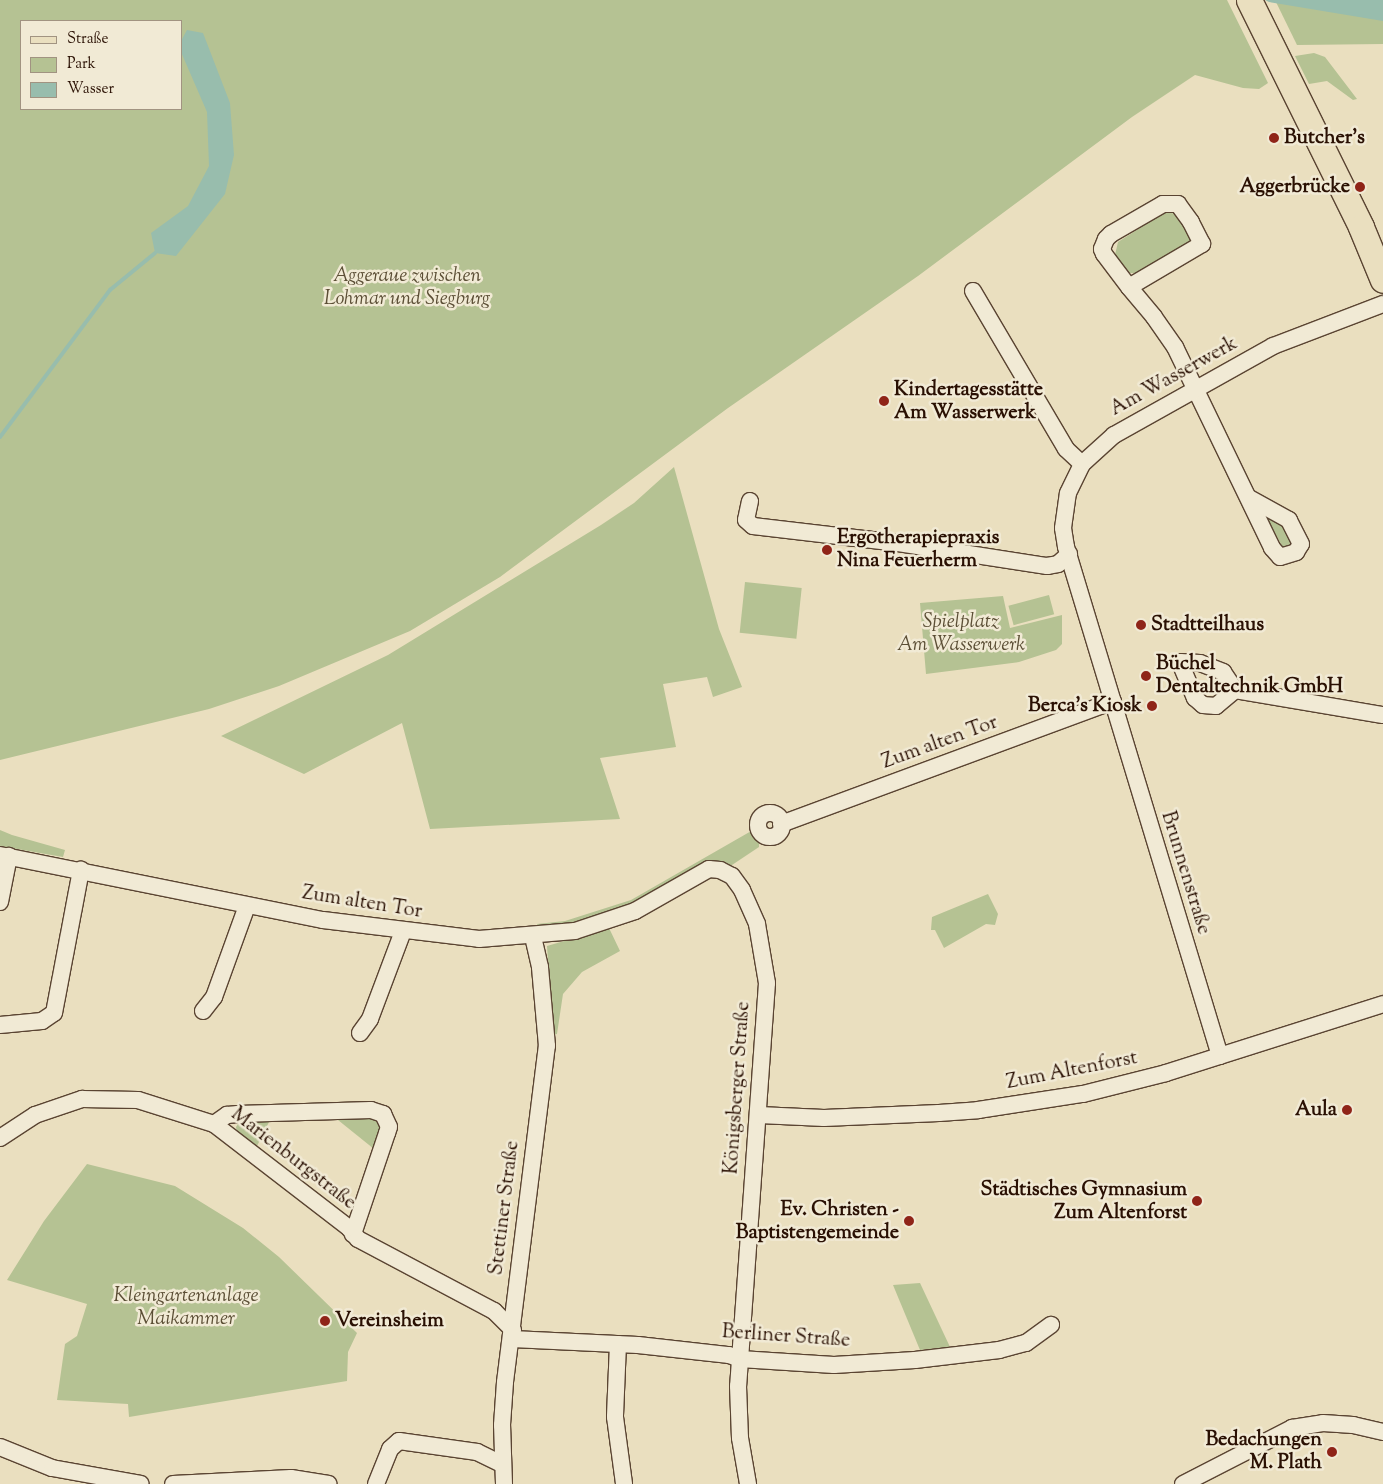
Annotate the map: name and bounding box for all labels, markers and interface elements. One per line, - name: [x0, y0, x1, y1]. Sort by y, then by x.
- legend: [20, 20, 182, 110]
- text: Straße: [67, 29, 109, 50]
- text: Park: [67, 54, 96, 75]
- text: Wasser: [67, 79, 114, 100]
- place label: Butcher's: [1284, 126, 1365, 150]
- marker: Butcher's: [1268, 132, 1280, 144]
- place label: Aggerbrücke: [1239, 175, 1350, 199]
- marker: Aggerbrücke: [1354, 181, 1366, 193]
- park label: Aggeraue zwischen Lohmar und Siegburg: [324, 265, 490, 312]
- street label: Am Wasserwerk: [1106, 332, 1242, 422]
- place label: Kindertagesstätte Am Wasserwerk: [894, 378, 1043, 425]
- marker: Kindertagesstätte Am Wasserwerk: [878, 395, 890, 407]
- place label: Ergotherapiepraxis Nina Feuerherm: [837, 526, 999, 573]
- marker: Ergotherapiepraxis Nina Feuerherm: [821, 544, 833, 556]
- park label: Spielplatz Am Wasserwerk: [897, 611, 1025, 658]
- place label: Stadtteilhaus: [1151, 613, 1264, 637]
- marker: Stadtteilhaus: [1135, 619, 1147, 631]
- place label: Büchel Dentaltechnik GmbH: [1156, 652, 1343, 699]
- marker: Büchel Dentaltechnik GmbH: [1140, 670, 1152, 682]
- place label: Berca's Kiosk: [1028, 694, 1142, 718]
- marker: Berca's Kiosk: [1146, 700, 1158, 712]
- street label: Zum alten Tor: [879, 711, 1001, 775]
- street label: Brunnenstraße: [1155, 809, 1215, 937]
- street label: Zum alten Tor: [300, 882, 424, 924]
- street label: Königsberger Straße: [720, 1001, 756, 1175]
- street label: Zum Altenforst: [1005, 1047, 1139, 1095]
- place label: Aula: [1295, 1098, 1337, 1122]
- street label: Marienburgstraße: [226, 1103, 360, 1215]
- marker: Aula: [1341, 1104, 1353, 1116]
- street label: Stettiner Straße: [485, 1139, 525, 1277]
- place label: Städtisches Gymnasium Zum Altenforst: [981, 1178, 1187, 1225]
- marker: Städtisches Gymnasium Zum Altenforst: [1191, 1195, 1203, 1207]
- place label: Ev. Christen - Baptistengemeinde: [736, 1198, 899, 1245]
- marker: Ev. Christen - Baptistengemeinde: [903, 1215, 915, 1227]
- park label: Kleingartenanlage Maikammer: [113, 1284, 259, 1331]
- place label: Vereinsheim: [335, 1309, 444, 1333]
- marker: Vereinsheim: [319, 1315, 331, 1327]
- street label: Berliner Straße: [721, 1321, 851, 1353]
- place label: Bedachungen M. Plath: [1205, 1428, 1322, 1475]
- marker: Bedachungen M. Plath: [1326, 1446, 1338, 1458]

